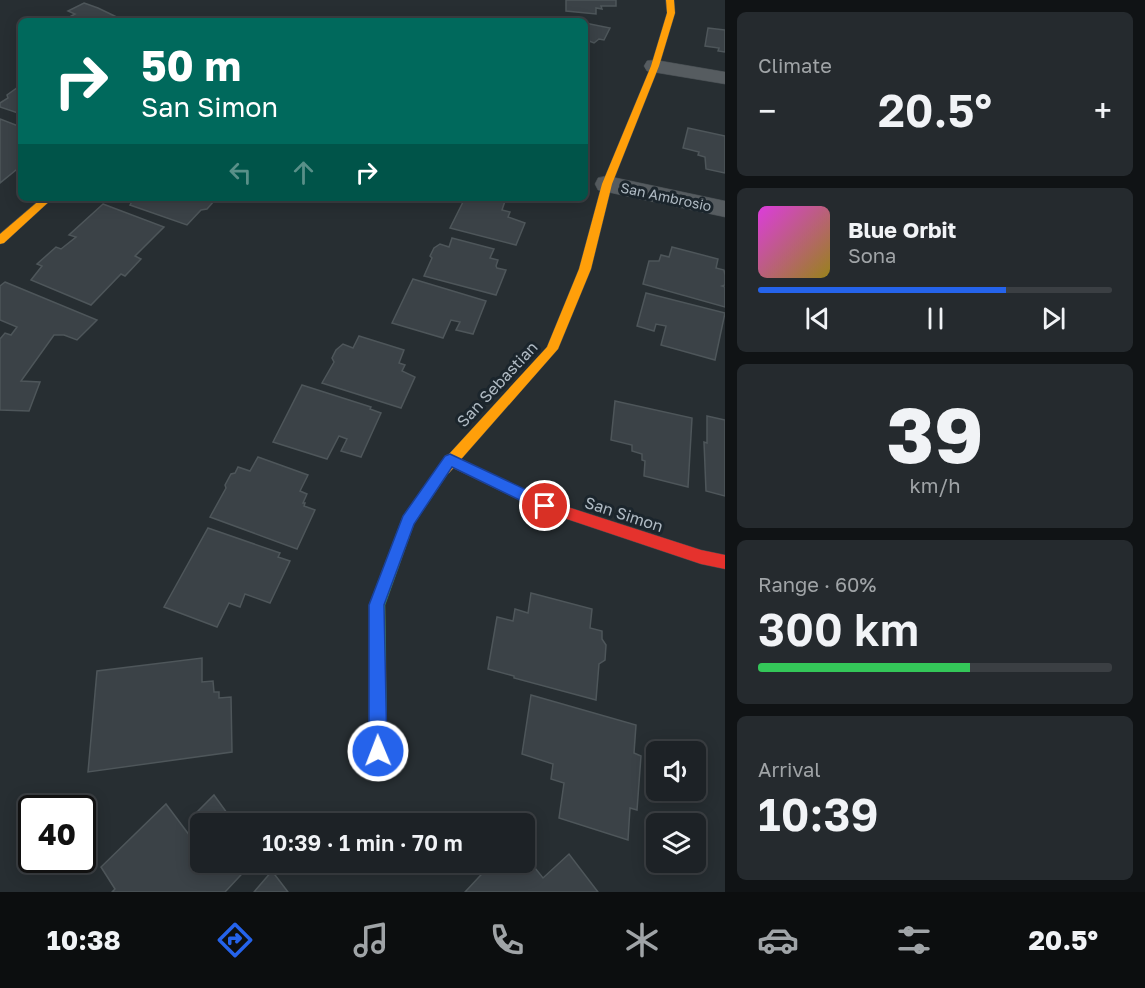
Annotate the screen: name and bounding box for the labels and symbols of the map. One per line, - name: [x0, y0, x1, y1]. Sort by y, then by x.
- street label: San Ambrosio: [619, 179, 713, 214]
- street label: San Sebastian: [452, 337, 542, 431]
- pin: [519, 480, 570, 531]
- street label: San Simon: [582, 492, 666, 536]
- position arrow: [346, 719, 410, 783]
- speed limit sign: 40: [18, 795, 96, 873]

